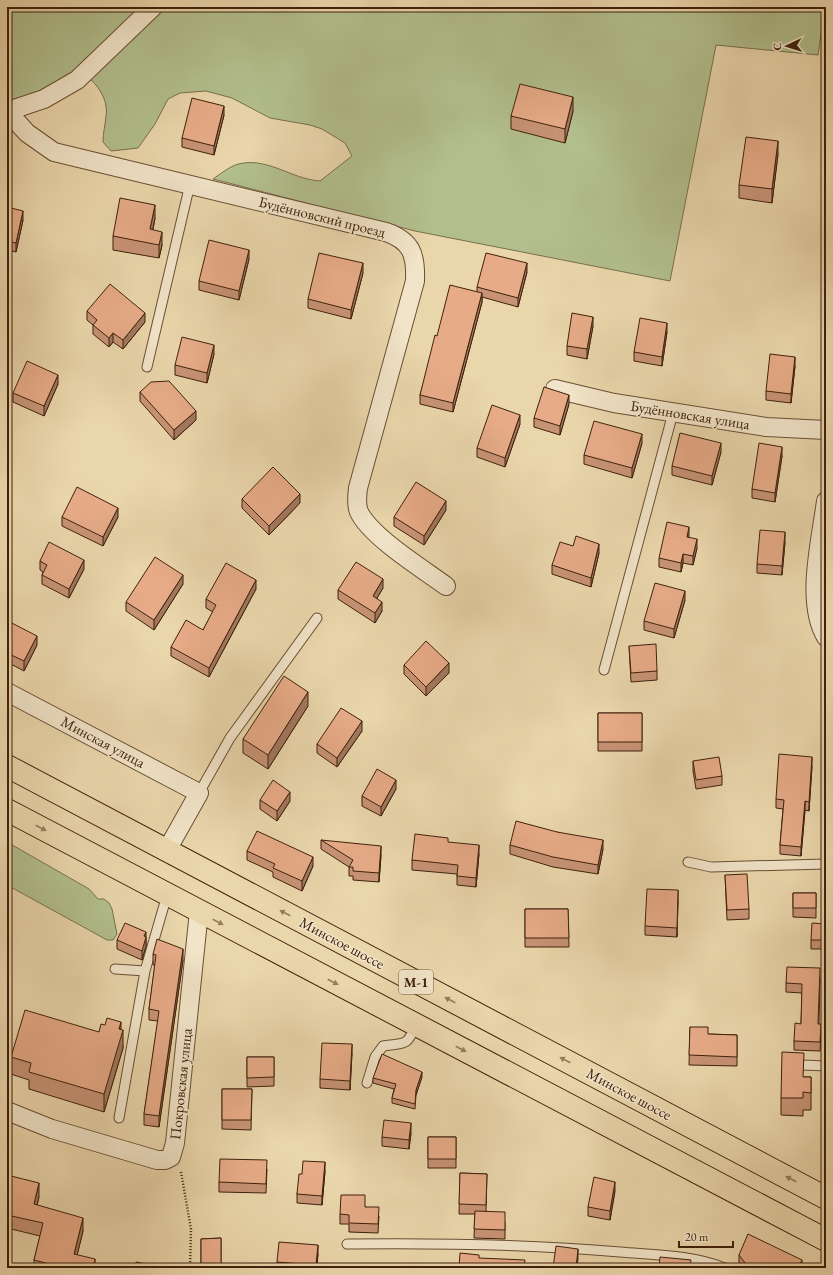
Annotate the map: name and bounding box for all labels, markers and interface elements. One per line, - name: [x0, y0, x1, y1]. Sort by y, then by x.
- north arrow: [767, 26, 807, 66]
- text: С: [770, 42, 784, 51]
- street label: Будённовский проезд: [257, 192, 388, 241]
- street label: Будённовская улица: [629, 396, 751, 433]
- street label: Минская улица: [58, 711, 149, 772]
- one-way arrow: [36, 825, 47, 831]
- one-way arrow: [280, 910, 291, 916]
- street label: Минское шоссе: [296, 912, 388, 973]
- one-way arrow: [212, 918, 224, 925]
- road number: М-1: [399, 970, 433, 994]
- one-way arrow: [328, 979, 339, 985]
- one-way arrow: [444, 996, 456, 1003]
- street label: Покровская улица: [165, 1027, 196, 1141]
- one-way arrow: [455, 1046, 467, 1052]
- one-way arrow: [559, 1057, 571, 1063]
- street label: Минское шоссе: [583, 1063, 675, 1124]
- one-way arrow: [786, 1176, 797, 1183]
- scale bar: [679, 1223, 733, 1249]
- text: 20 m: [685, 1229, 709, 1245]

